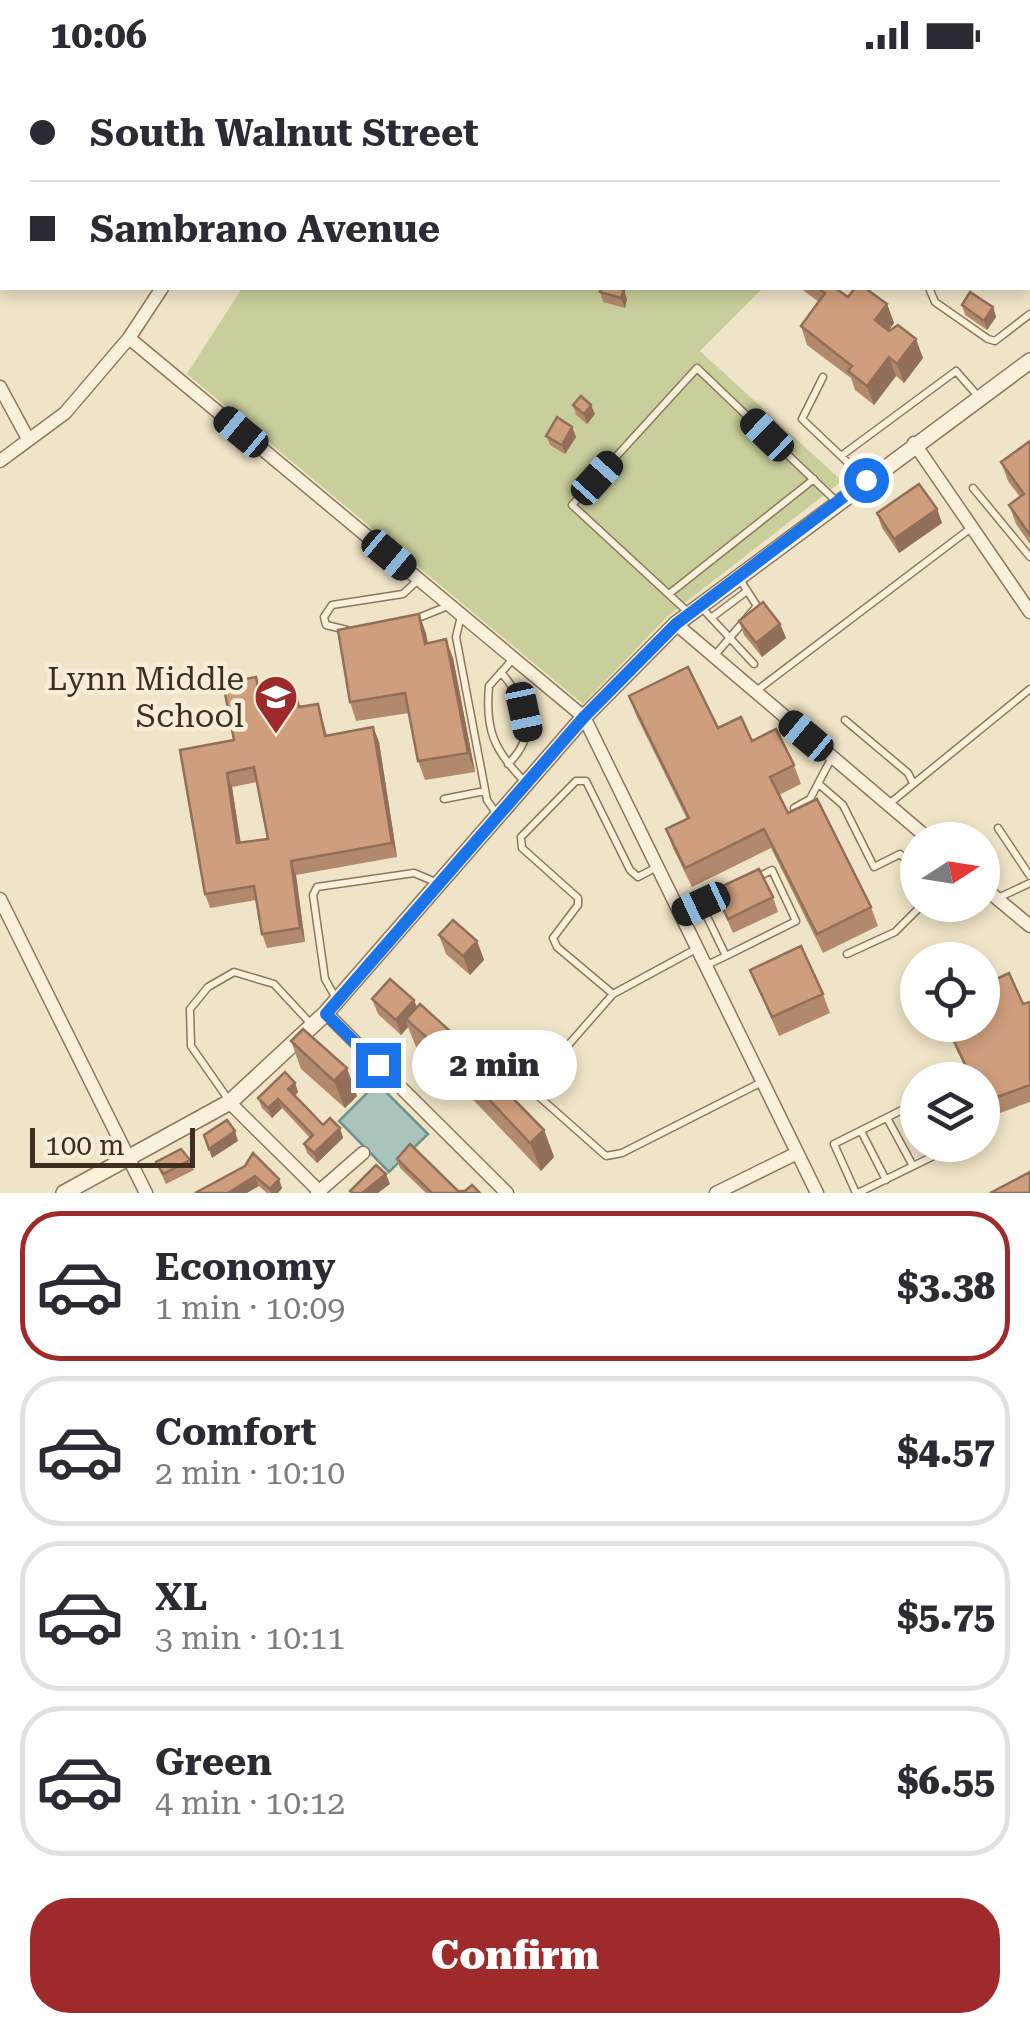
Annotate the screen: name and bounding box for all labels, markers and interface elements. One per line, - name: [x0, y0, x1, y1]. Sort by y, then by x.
- text: 10:06: [50, 13, 147, 57]
- text: South Walnut Street: [90, 111, 479, 155]
- text: Sambrano Avenue: [90, 207, 440, 251]
- car: [208, 401, 274, 463]
- car: [735, 403, 799, 467]
- car: [566, 446, 628, 510]
- route start: [844, 458, 889, 503]
- car: [356, 524, 422, 586]
- place label: Lynn Middle School: [47, 660, 244, 735]
- school or university icon: Lynn Middle School: [253, 674, 299, 735]
- car: [503, 680, 545, 744]
- car: [773, 705, 839, 767]
- north arrow: [900, 822, 1000, 922]
- map controls: [900, 822, 1000, 1162]
- car: [667, 878, 735, 930]
- button: locate: [900, 942, 1000, 1042]
- callout: 2 min: [413, 1030, 578, 1100]
- route end: [356, 1043, 401, 1088]
- text: 2 min: [450, 1046, 539, 1084]
- button: layers: [900, 1062, 1000, 1162]
- scale bar: [30, 1123, 195, 1168]
- text: 100 m: [45, 1129, 125, 1162]
- icon: car: [35, 1241, 125, 1331]
- text: Economy: [155, 1245, 335, 1289]
- text: $3.38: [897, 1264, 995, 1308]
- text: 1 min · 10:09: [155, 1289, 345, 1327]
- icon: car: [35, 1406, 125, 1496]
- text: Comfort: [155, 1410, 316, 1454]
- text: $4.57: [897, 1429, 995, 1473]
- text: 2 min · 10:10: [155, 1454, 345, 1492]
- icon: car: [35, 1571, 125, 1661]
- text: XL: [155, 1575, 207, 1619]
- text: $5.75: [897, 1594, 995, 1638]
- text: 3 min · 10:11: [155, 1619, 345, 1657]
- icon: car: [35, 1736, 125, 1826]
- text: Green: [155, 1740, 272, 1784]
- text: $6.55: [897, 1759, 995, 1803]
- text: 4 min · 10:12: [155, 1784, 345, 1822]
- button: Confirm: [30, 1898, 1000, 2013]

